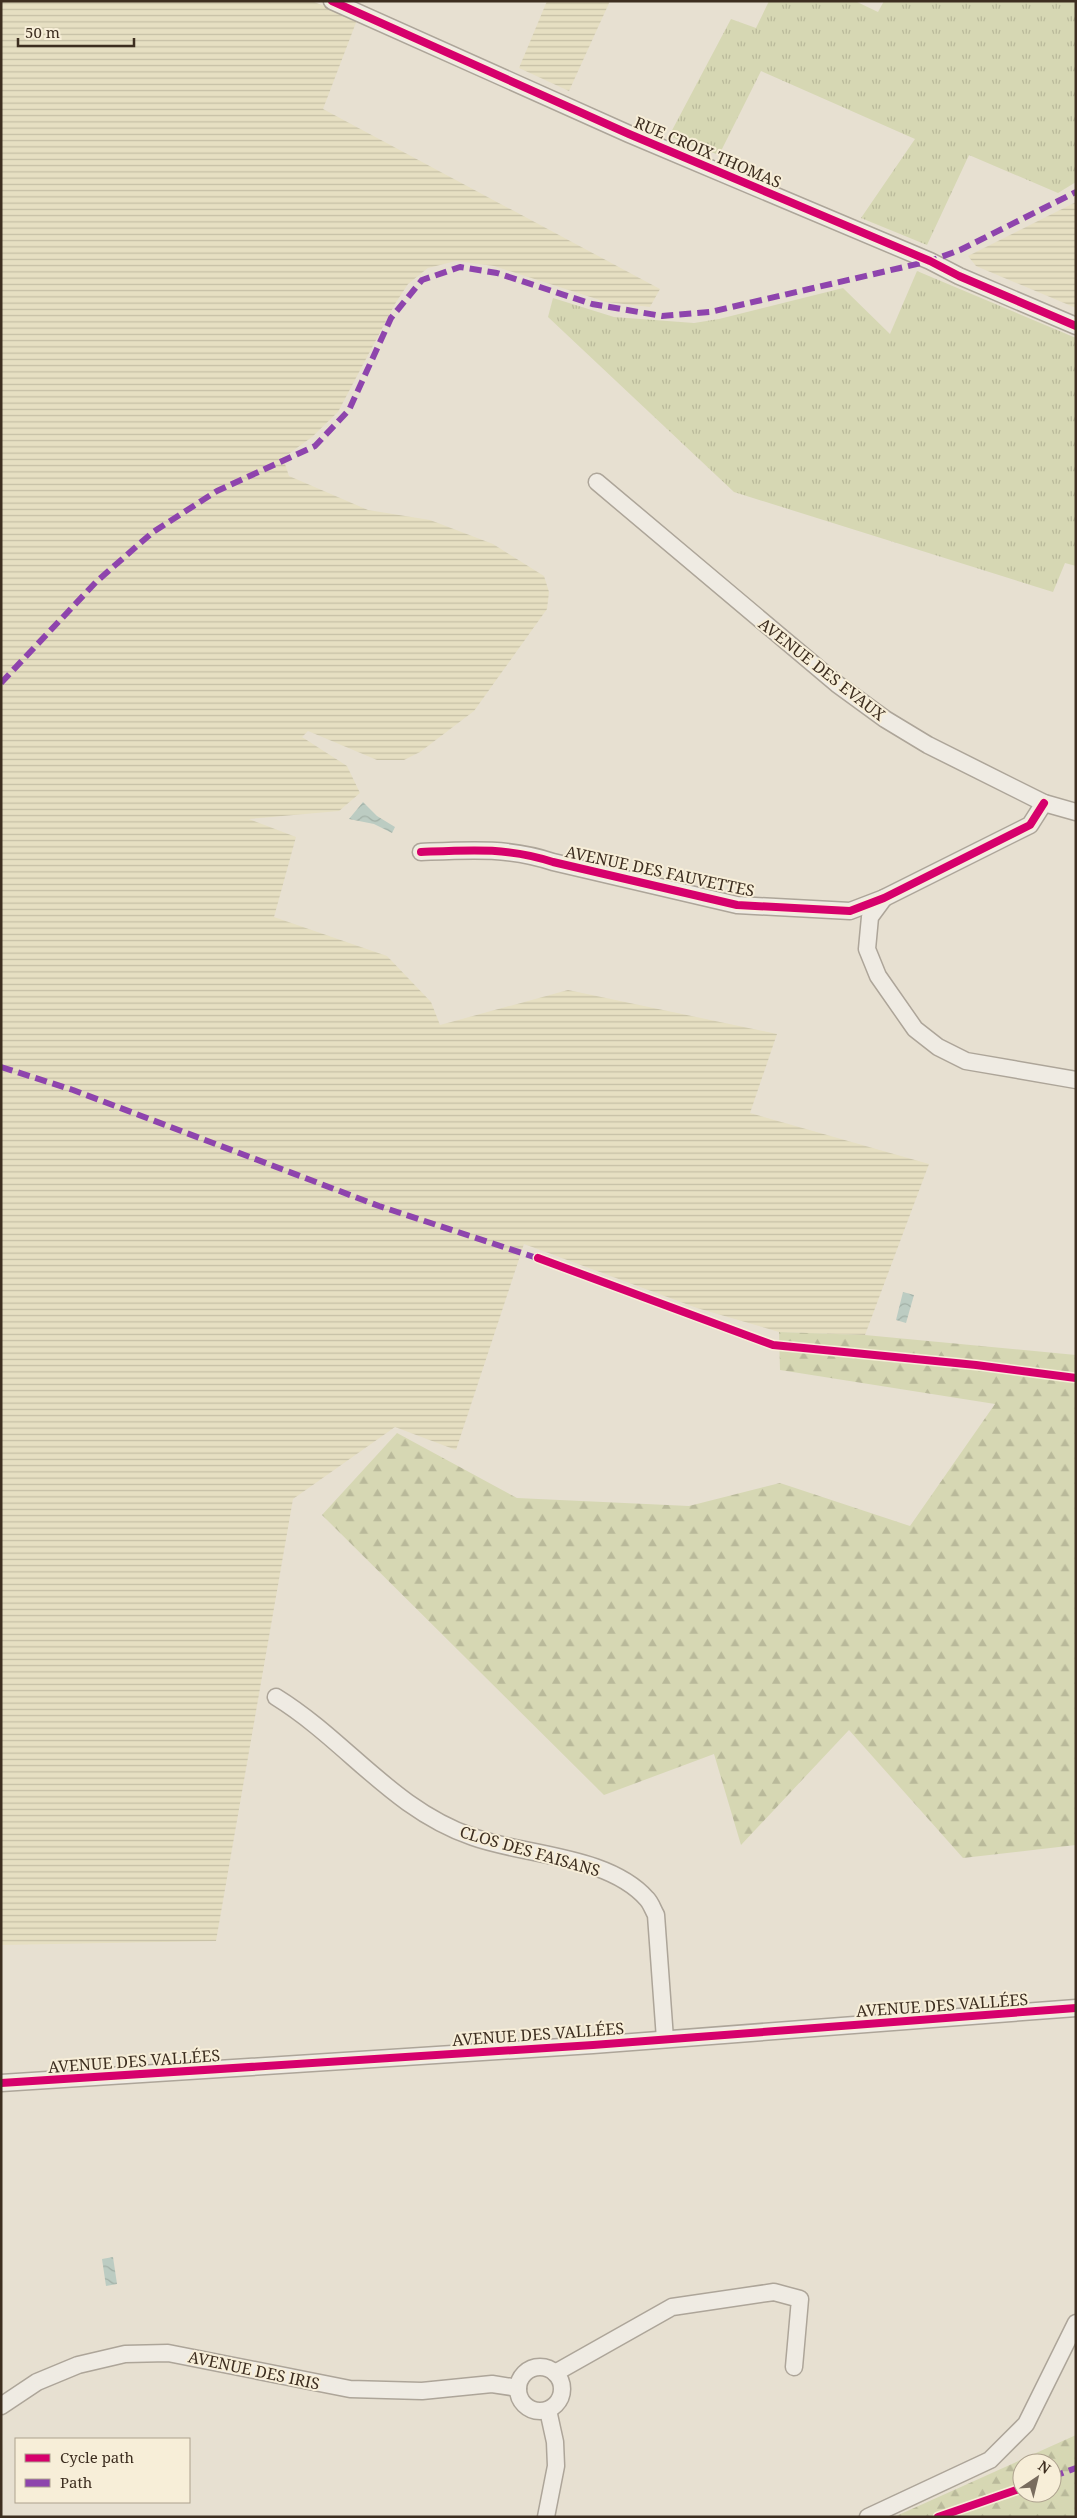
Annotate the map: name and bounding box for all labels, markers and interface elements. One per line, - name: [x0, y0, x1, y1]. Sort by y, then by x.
- scale bar: [18, 15, 134, 47]
- text: 50 m: [25, 22, 60, 42]
- street label: RUE CROIX THOMAS: [631, 111, 785, 193]
- street label: AVENUE DES EVAUX: [754, 613, 890, 726]
- street label: AVENUE DES FAUVETTES: [563, 840, 757, 902]
- street label: CLOS DES FAISANS: [457, 1820, 603, 1882]
- street label: AVENUE DES VALLÉES: [855, 1988, 1029, 2022]
- street label: AVENUE DES VALLÉES: [451, 2017, 625, 2051]
- street label: AVENUE DES VALLÉES: [47, 2044, 221, 2078]
- street label: AVENUE DES IRIS: [186, 2345, 322, 2395]
- legend: [15, 2438, 190, 2503]
- text: Cycle path: [60, 2447, 135, 2467]
- north arrow: [1012, 2453, 1062, 2503]
- text: N: [1035, 2456, 1055, 2478]
- text: Path: [60, 2472, 93, 2492]

